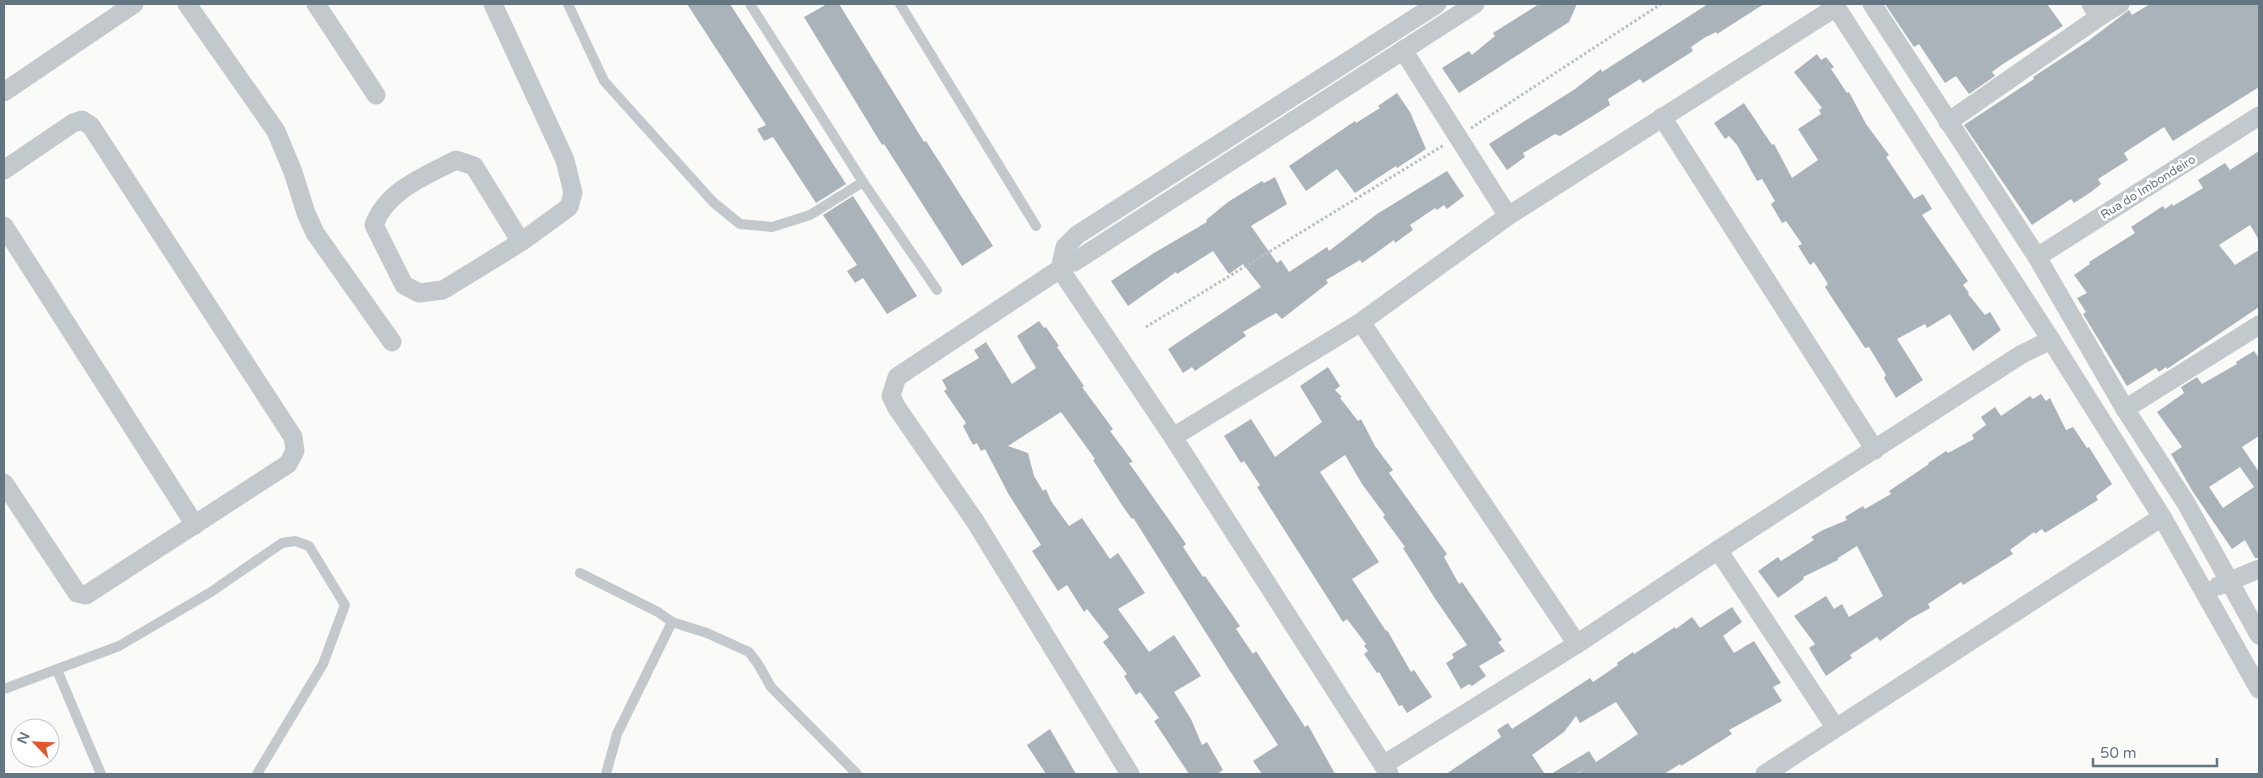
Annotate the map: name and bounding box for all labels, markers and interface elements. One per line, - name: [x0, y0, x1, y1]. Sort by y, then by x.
- street label: Rua do Imbondeiro: [2098, 152, 2198, 222]
- north arrow: [10, 718, 60, 768]
- text: N: [14, 729, 34, 747]
- scale bar: [2093, 736, 2217, 768]
- text: 50 m: [2100, 744, 2137, 762]

